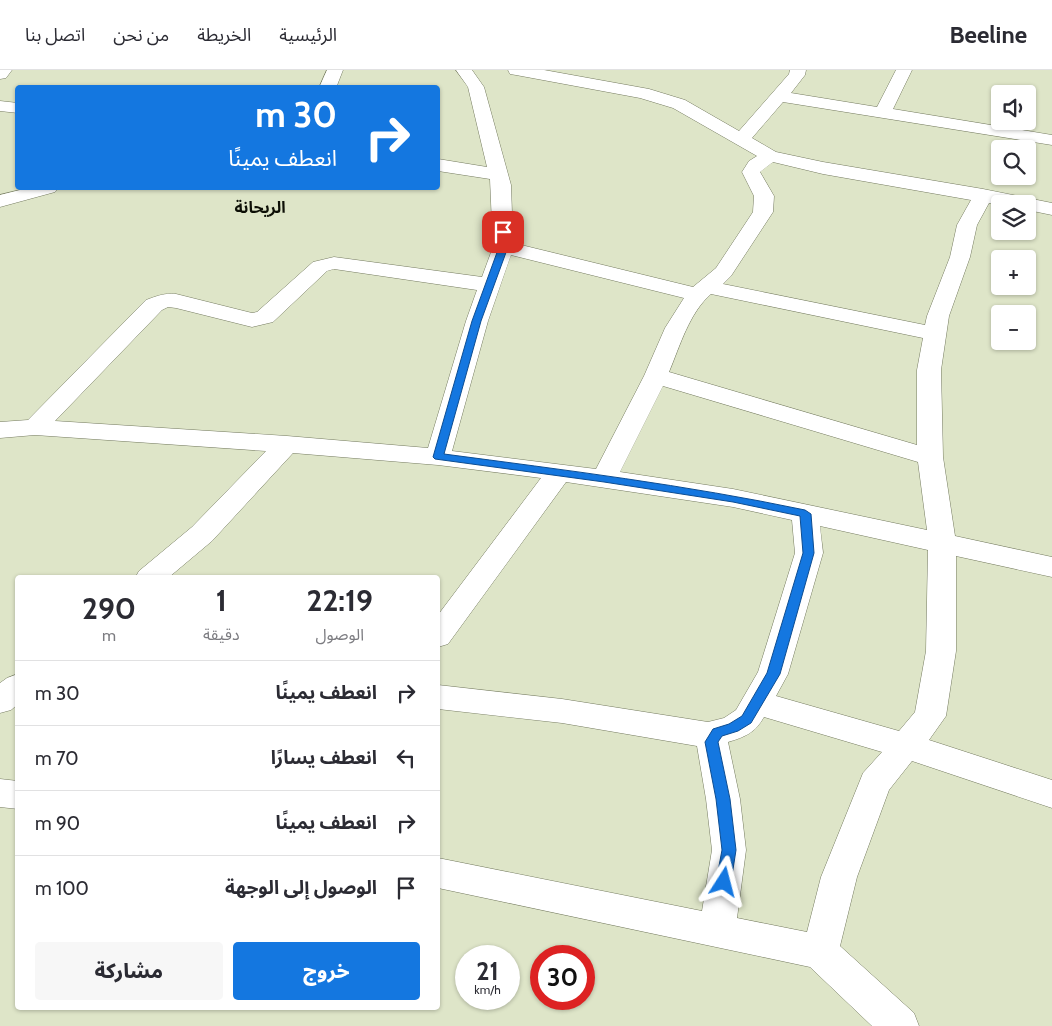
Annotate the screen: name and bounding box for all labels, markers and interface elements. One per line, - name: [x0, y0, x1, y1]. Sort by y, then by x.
- text: Beeline: [950, 20, 1027, 49]
- text: اتصل بنا: [25, 24, 85, 46]
- text: من نحن: [113, 24, 169, 46]
- text: الخريطة: [197, 24, 251, 46]
- text: الرئيسية: [279, 24, 337, 46]
- map controls: [991, 85, 1036, 350]
- button: sound: [991, 85, 1036, 130]
- text: 30 m: [255, 93, 337, 136]
- icon: right: [355, 105, 420, 170]
- button: search: [991, 140, 1036, 185]
- text: انعطف يمينًا: [228, 145, 337, 172]
- button: layers: [991, 195, 1036, 240]
- district label: الريحانة: [234, 198, 286, 217]
- pin: [482, 211, 524, 253]
- icon: arrive: [489, 218, 517, 246]
- button: +: [991, 250, 1036, 295]
- button: −: [991, 305, 1036, 350]
- text: 1: [216, 582, 227, 619]
- text: 22:19: [307, 582, 373, 619]
- text: 290: [82, 590, 136, 627]
- text: دقيقة: [203, 625, 240, 644]
- text: الوصول: [315, 625, 364, 644]
- text: m: [102, 626, 116, 645]
- icon: right: [392, 679, 420, 707]
- text: انعطف يمينًا: [276, 681, 377, 704]
- text: 30 m: [35, 682, 80, 705]
- icon: left: [392, 744, 420, 772]
- text: انعطف يسارًا: [271, 746, 377, 769]
- text: 70 m: [35, 747, 79, 770]
- icon: right: [392, 809, 420, 837]
- text: انعطف يمينًا: [276, 811, 377, 834]
- text: 90 m: [35, 812, 80, 835]
- position arrow: [697, 855, 749, 907]
- icon: arrive: [392, 874, 420, 902]
- text: الوصول إلى الوجهة: [225, 876, 377, 899]
- text: 100 m: [35, 877, 89, 900]
- button: مشاركة: [35, 942, 223, 1000]
- button: خروج: [233, 942, 420, 1000]
- speed limit sign: 30: [530, 945, 595, 1010]
- text: 21: [476, 956, 499, 986]
- text: km/h: [474, 982, 501, 997]

